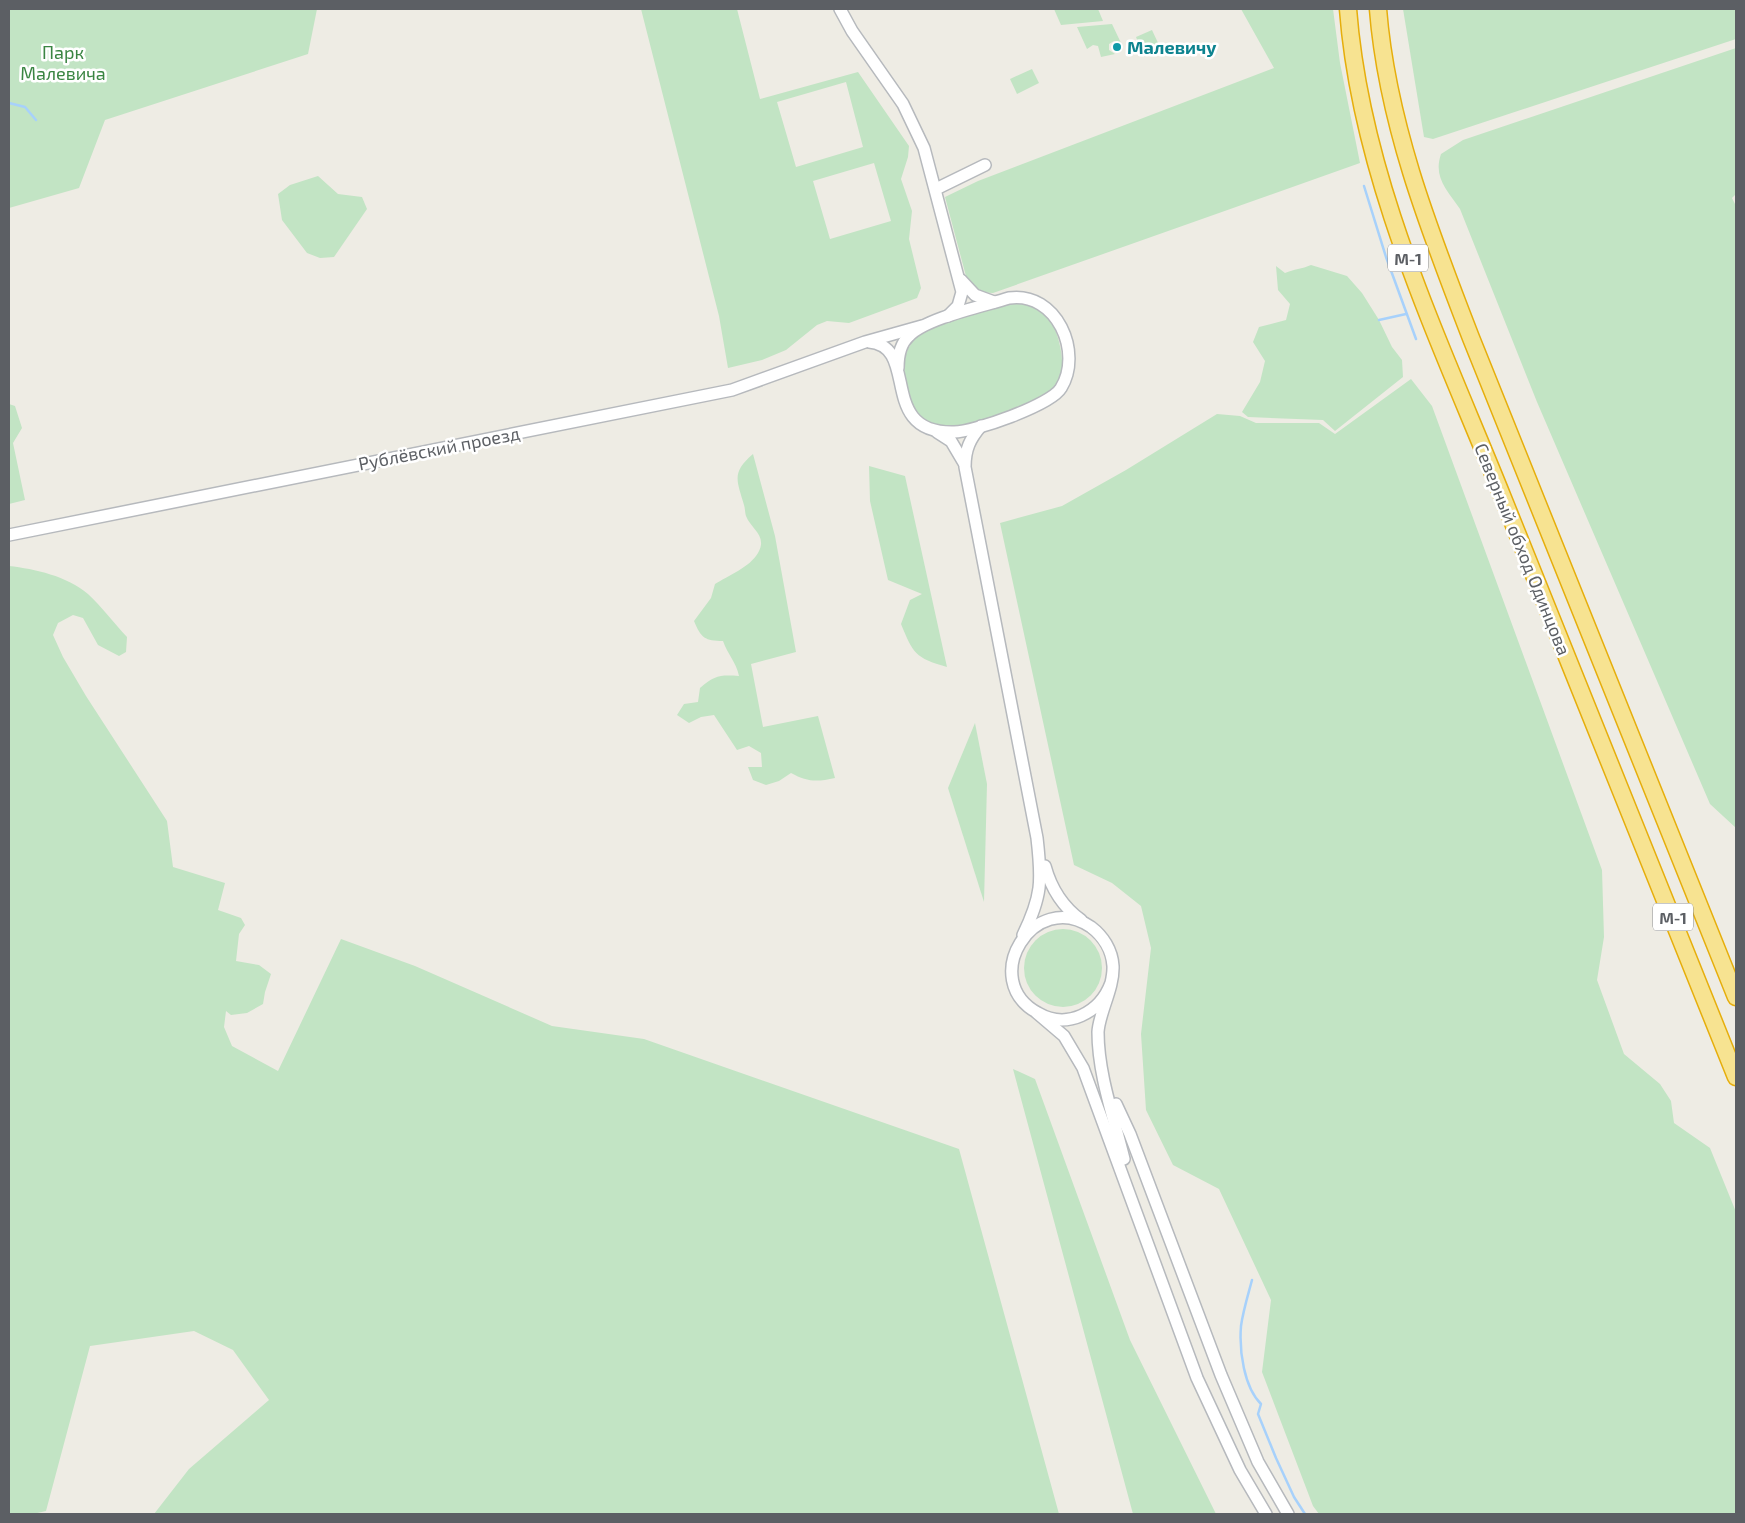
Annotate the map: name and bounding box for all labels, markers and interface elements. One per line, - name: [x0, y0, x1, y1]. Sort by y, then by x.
- place label: Малевичу: [1127, 36, 1217, 58]
- park label: Парк Малевича: [20, 41, 106, 84]
- marker: Малевичу: [1111, 41, 1123, 53]
- road number: М-1: [1388, 244, 1428, 272]
- street label: Рублёвский проезд: [356, 422, 522, 474]
- street label: Северный обход Одинцова: [1470, 440, 1576, 658]
- road number: М-1: [1653, 904, 1693, 930]

